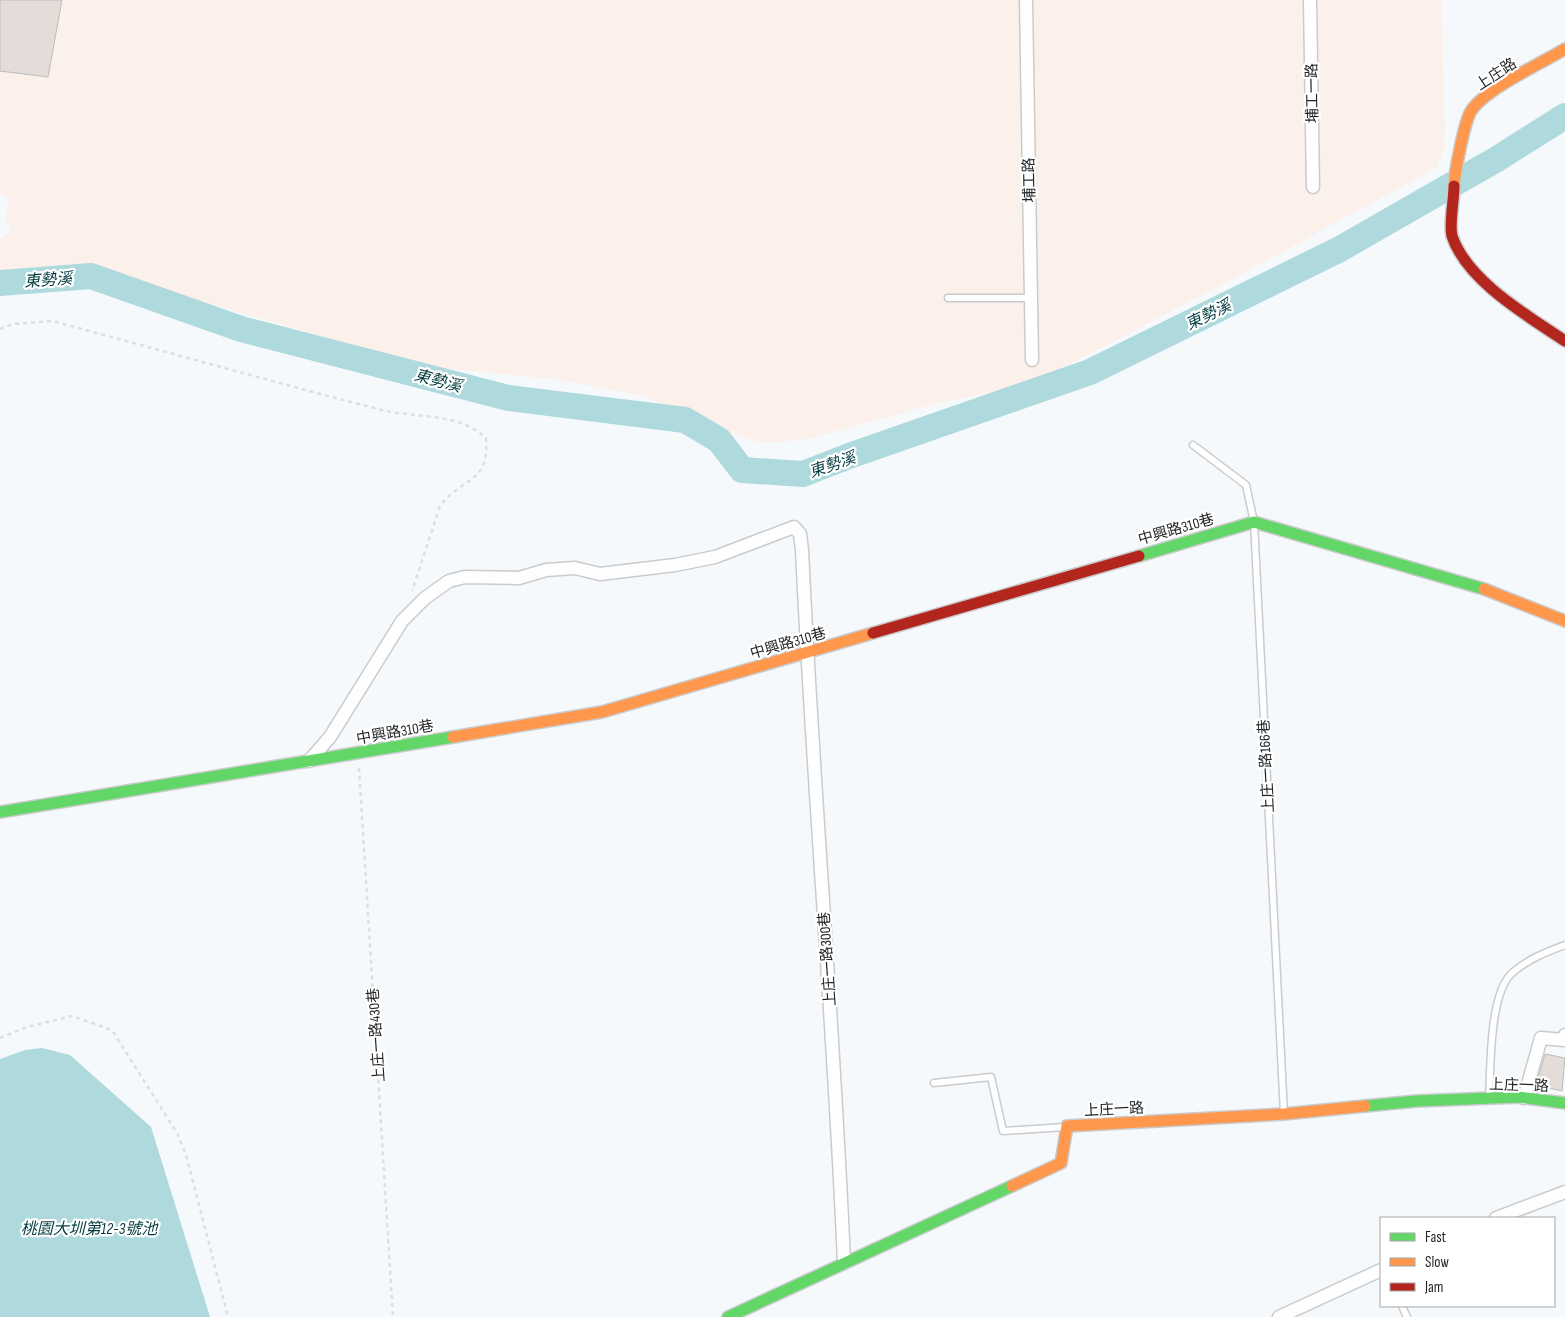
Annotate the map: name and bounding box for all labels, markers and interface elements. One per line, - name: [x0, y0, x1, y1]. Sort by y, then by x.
- street label: 上庄路: [1472, 54, 1520, 95]
- street label: 埔工一路: [1302, 63, 1323, 123]
- street label: 埔工路: [1020, 157, 1039, 203]
- water label: 東勢溪: [23, 269, 75, 292]
- water label: 東勢溪: [1183, 295, 1236, 334]
- water label: 東勢溪: [412, 366, 465, 397]
- water label: 東勢溪: [807, 448, 860, 482]
- street label: 中興路310巷: [1136, 510, 1216, 549]
- street label: 中興路310巷: [748, 624, 828, 663]
- street label: 中興路310巷: [355, 716, 435, 749]
- street label: 上庄一路166巷: [1255, 719, 1278, 813]
- street label: 上庄一路300巷: [815, 911, 840, 1007]
- street label: 上庄一路430巷: [364, 987, 389, 1083]
- street label: 上庄一路: [1489, 1075, 1549, 1096]
- street label: 上庄一路: [1084, 1098, 1144, 1121]
- legend: [1380, 1217, 1555, 1307]
- water label: 桃園大圳第12-3號池: [21, 1220, 159, 1239]
- text: Fast: [1425, 1228, 1447, 1247]
- text: Slow: [1425, 1253, 1449, 1272]
- text: Jam: [1424, 1278, 1443, 1297]

